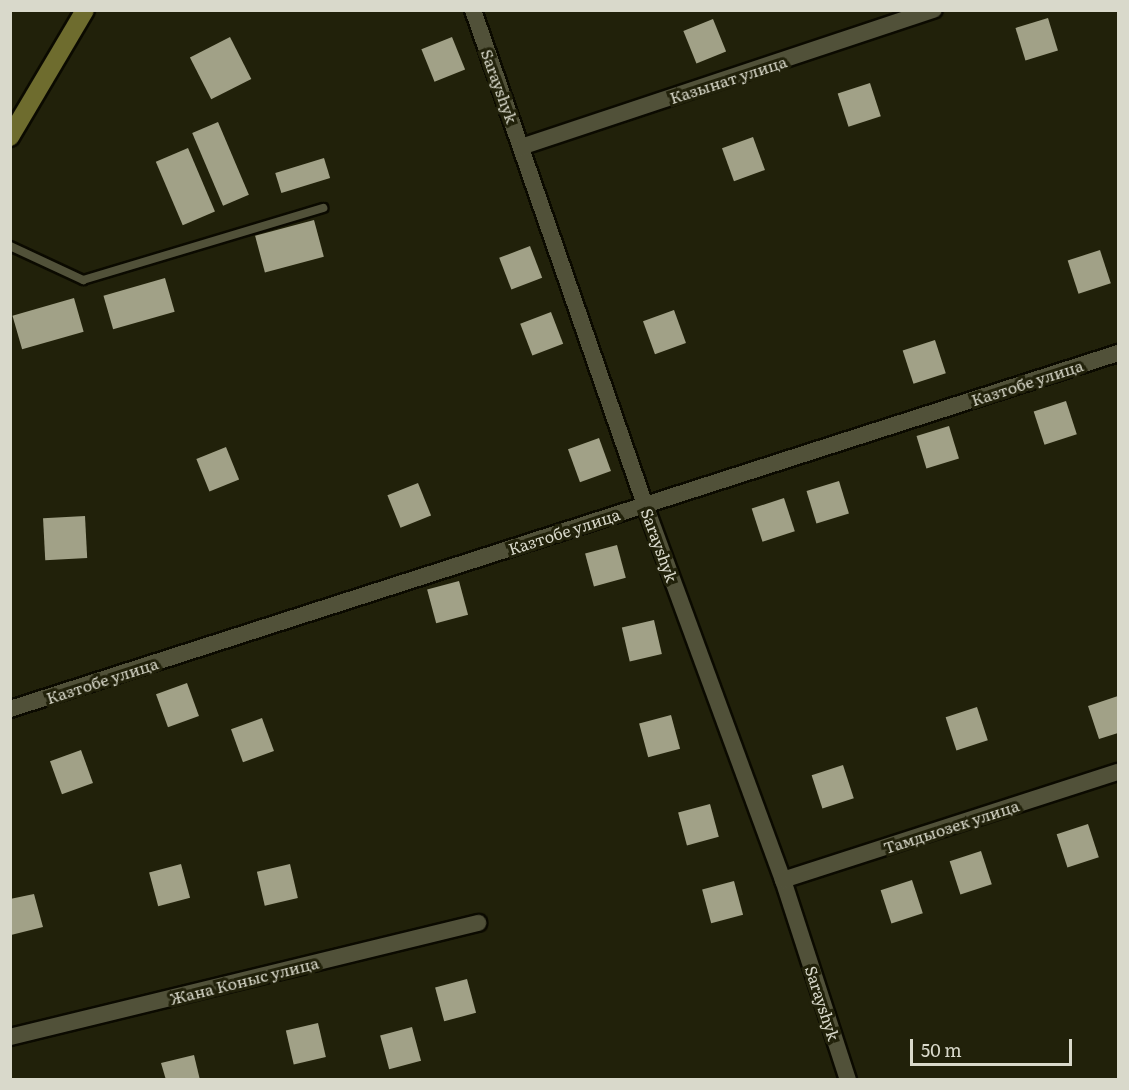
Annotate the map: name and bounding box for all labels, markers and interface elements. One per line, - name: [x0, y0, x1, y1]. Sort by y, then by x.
- street label: Sarayshyk: [478, 46, 522, 126]
- street label: Казынат улица: [667, 51, 789, 107]
- street label: Казтобе улица: [969, 355, 1085, 409]
- street label: Казтобе улица: [506, 504, 622, 558]
- street label: Sarayshyk: [638, 505, 682, 585]
- street label: Казтобе улица: [44, 653, 160, 707]
- street label: Тамдыозек улица: [881, 795, 1021, 857]
- street label: Жана Коныс улица: [168, 952, 320, 1008]
- street label: Sarayshyk: [802, 963, 844, 1043]
- scale bar: [913, 1027, 1075, 1065]
- text: 50 m: [921, 1036, 962, 1063]

